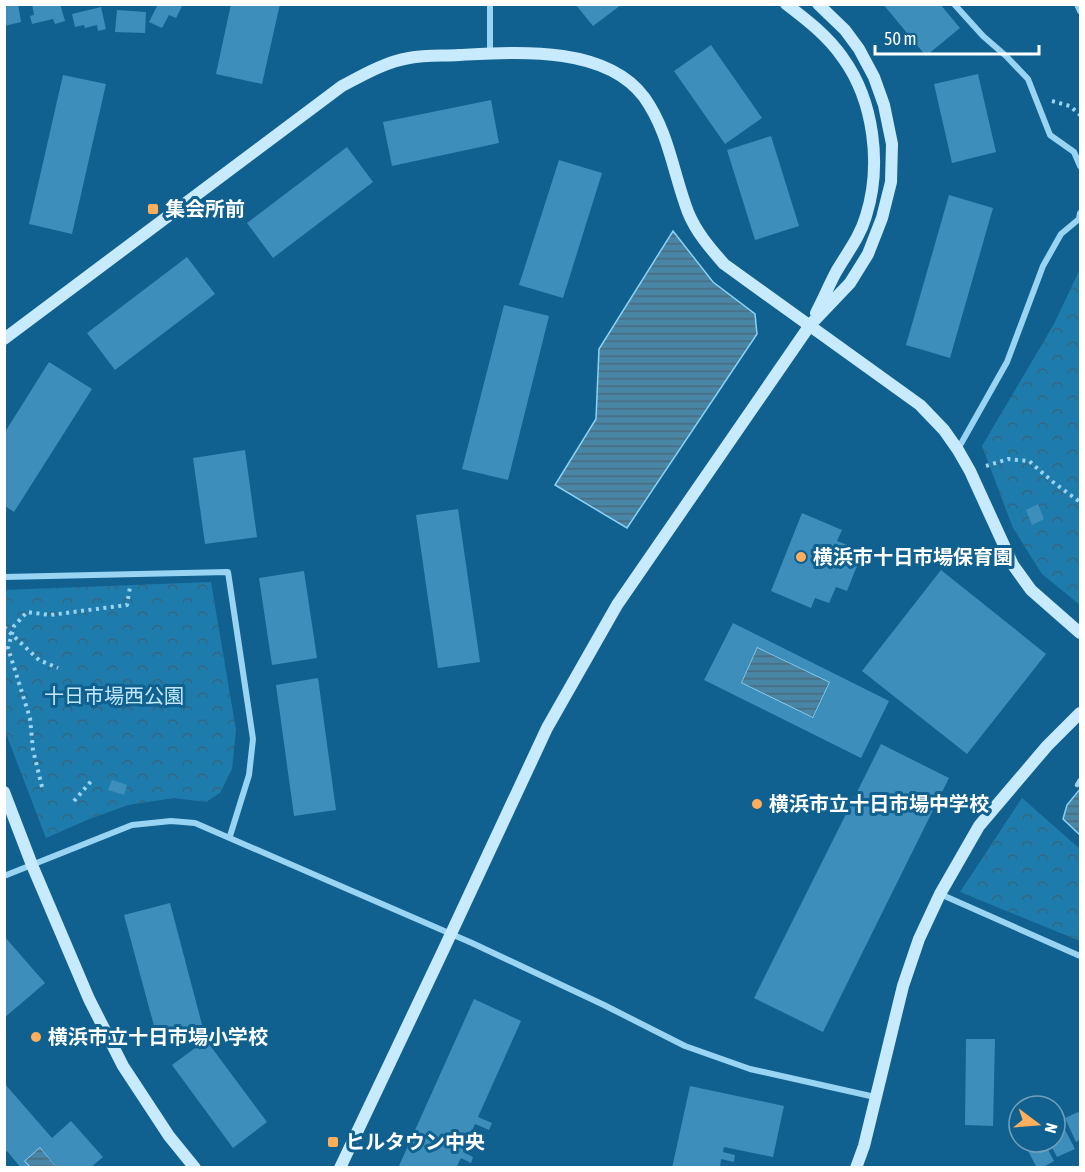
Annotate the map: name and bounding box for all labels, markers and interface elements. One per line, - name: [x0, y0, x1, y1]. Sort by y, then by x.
- scale bar: [875, 18, 1038, 56]
- text: 50 m: [884, 28, 916, 49]
- place label: 集会所前: [165, 197, 245, 220]
- marker: 集会所前: [146, 202, 160, 216]
- place label: 横浜市十日市場保育園: [813, 545, 1013, 568]
- marker: 横浜市十日市場保育園: [794, 550, 808, 564]
- park label: 十日市場西公園: [44, 684, 184, 707]
- place label: 横浜市立十日市場中学校: [769, 792, 989, 815]
- marker: 横浜市立十日市場中学校: [750, 797, 764, 811]
- place label: 横浜市立十日市場小学校: [48, 1025, 268, 1048]
- marker: 横浜市立十日市場小学校: [29, 1030, 43, 1044]
- north arrow: [1007, 1094, 1067, 1154]
- text: N: [1041, 1121, 1061, 1135]
- place label: ヒルタウン中央: [345, 1130, 485, 1153]
- marker: ヒルタウン中央: [326, 1135, 340, 1149]

